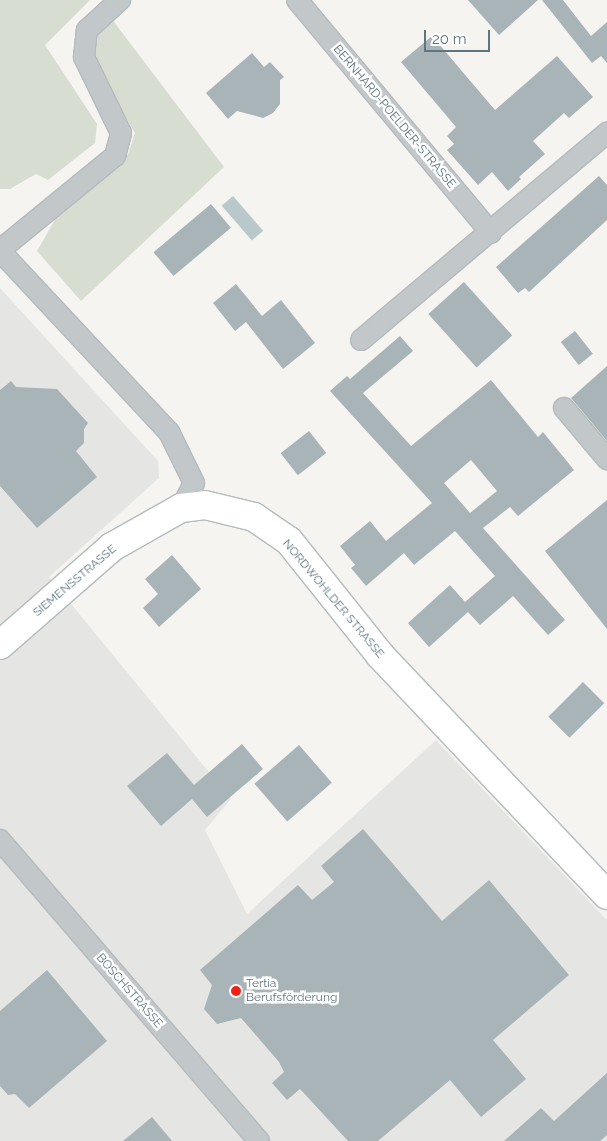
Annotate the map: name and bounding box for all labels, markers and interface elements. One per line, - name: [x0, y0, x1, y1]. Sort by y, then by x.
- scale bar: [427, 20, 493, 52]
- text: 20 m: [432, 30, 467, 48]
- street label: BERNHARD-POELDER-STRASSE: [330, 42, 458, 192]
- street label: NORDWOHLDER STRASSE: [279, 537, 387, 661]
- street label: SIEMENSSTRASSE: [30, 542, 120, 620]
- street label: BOSCHSTRASSE: [93, 951, 165, 1031]
- place label: Tertia Berufsförderung: [246, 977, 337, 1005]
- marker: Tertia Berufsförderung: [230, 985, 242, 997]

